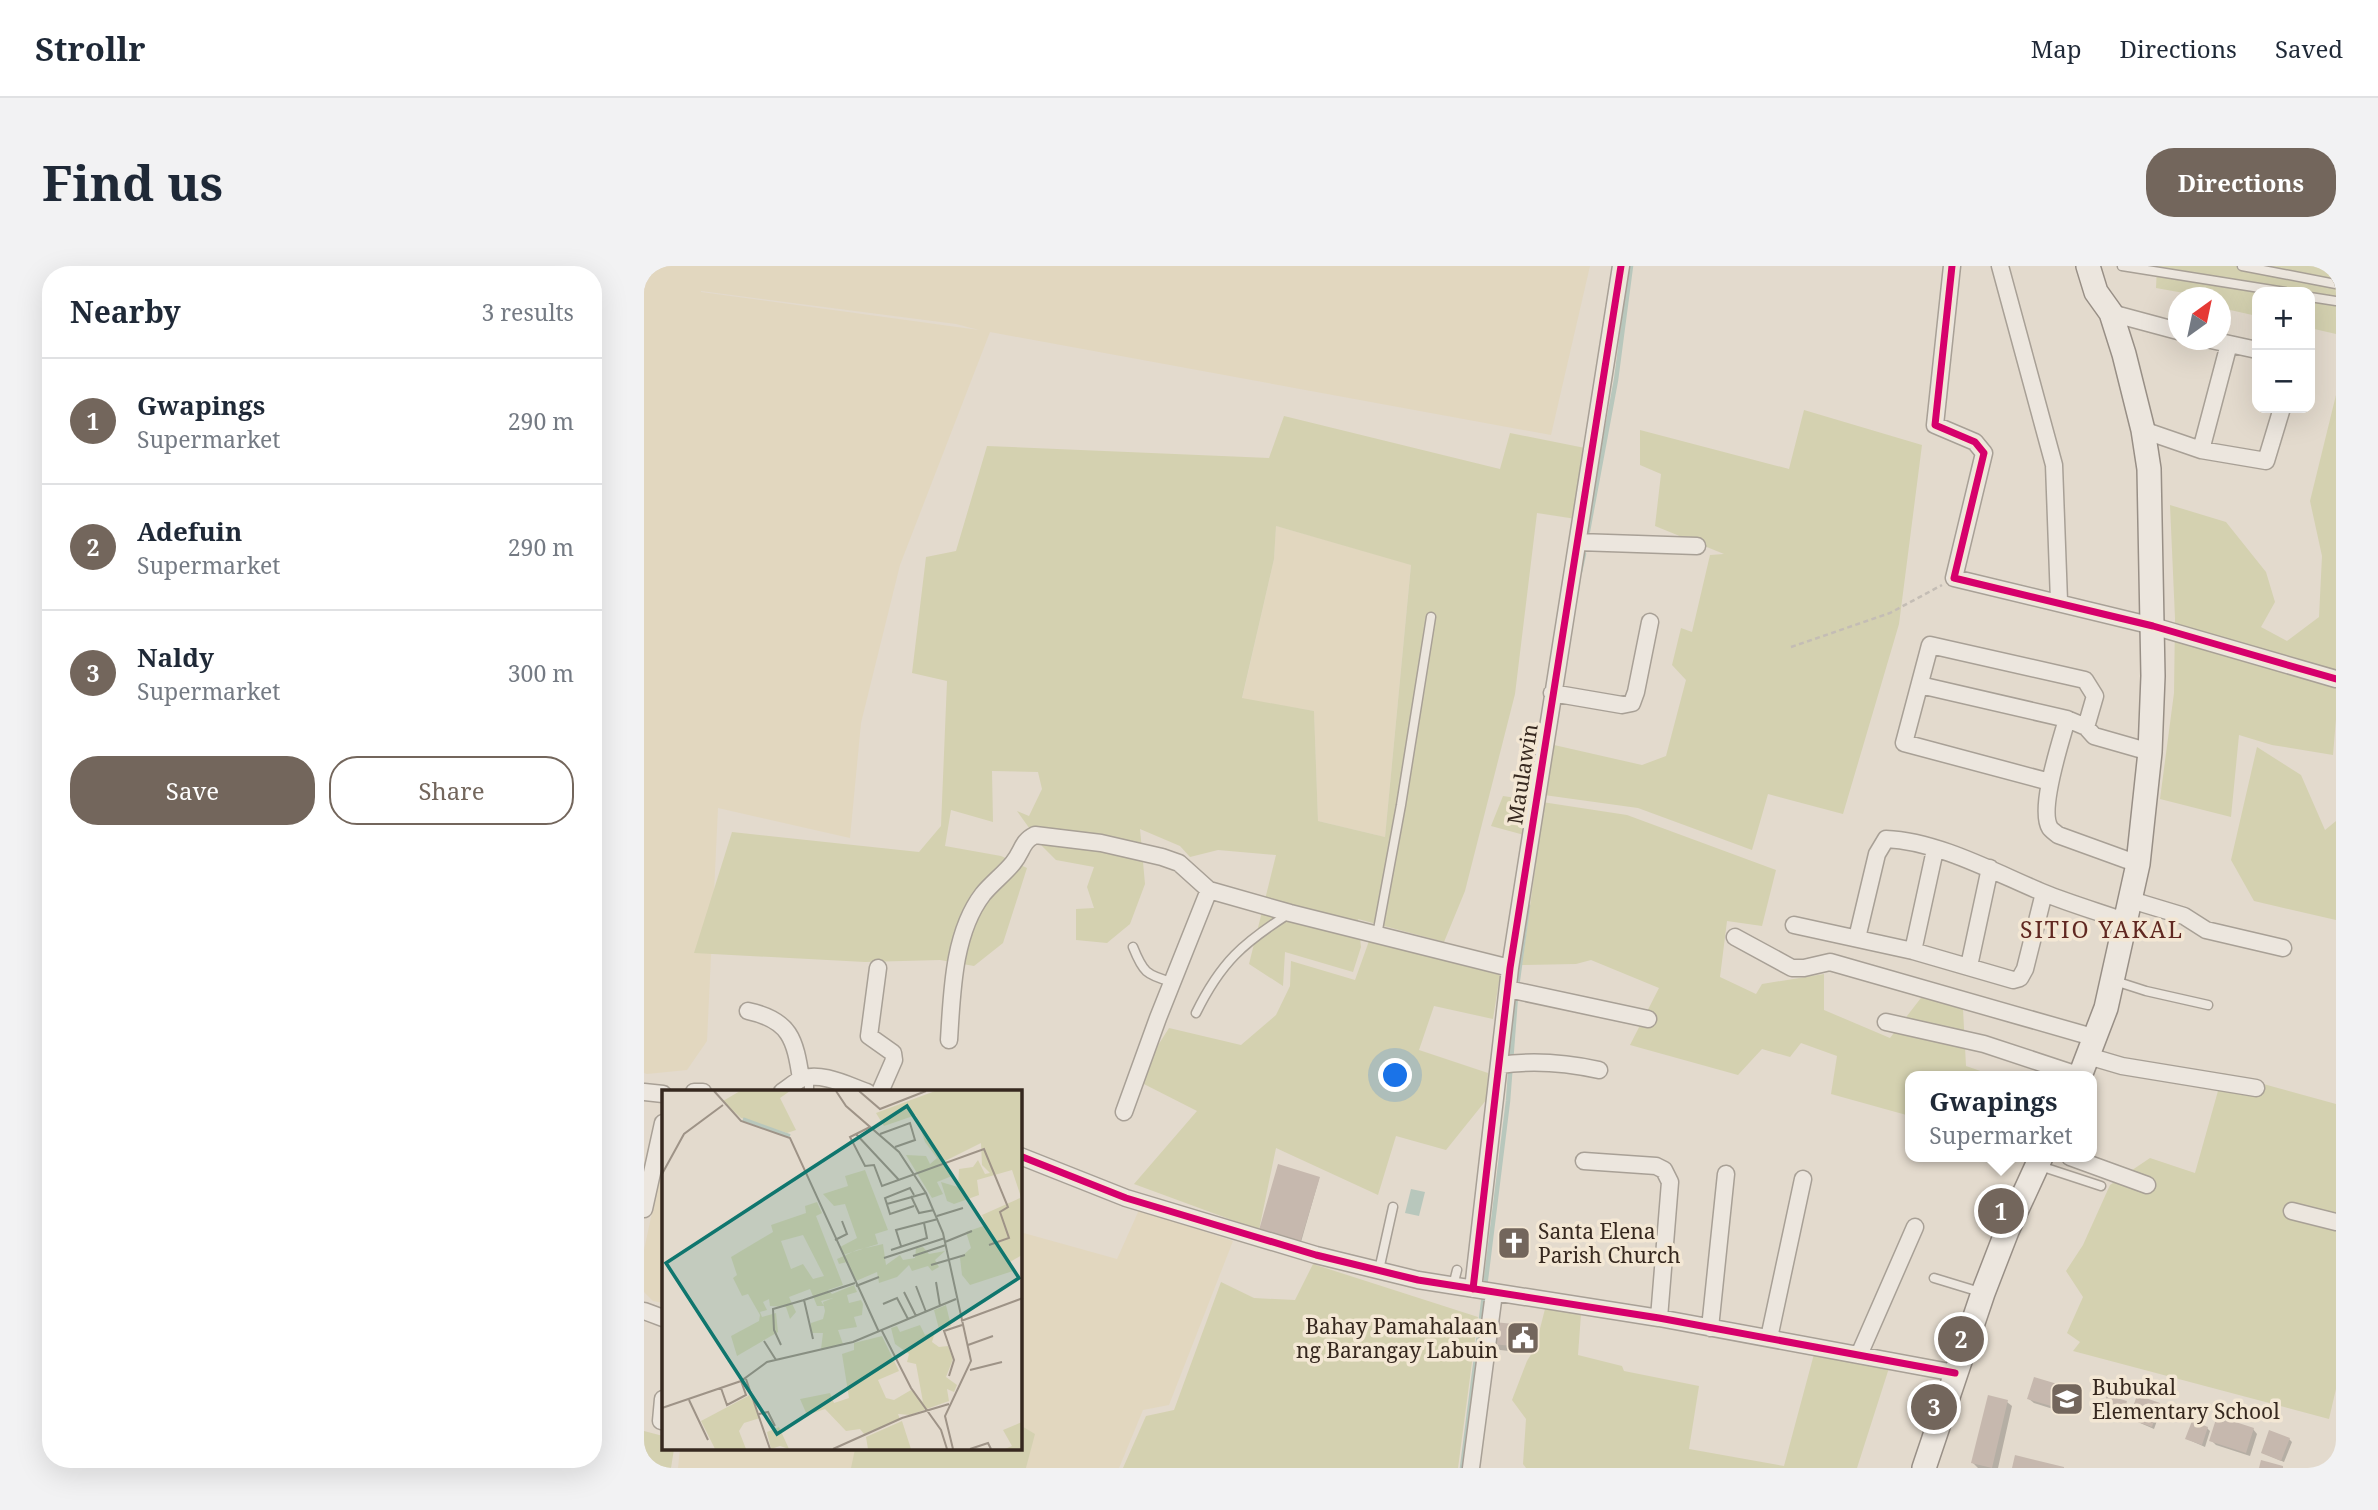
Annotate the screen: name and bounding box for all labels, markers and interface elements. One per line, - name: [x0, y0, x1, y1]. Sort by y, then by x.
- text: Strollr: [35, 26, 145, 71]
- text: Map: [2031, 32, 2082, 65]
- text: Directions: [2120, 32, 2237, 65]
- text: Saved: [2275, 32, 2343, 65]
- button: Directions: [2146, 148, 2336, 217]
- text: Find us: [42, 149, 223, 215]
- north arrow: [2168, 287, 2231, 350]
- map controls: [2252, 287, 2315, 413]
- button: +: [2252, 287, 2315, 350]
- text: Nearby: [70, 291, 181, 332]
- text: 3 results: [481, 296, 574, 328]
- button: −: [2252, 350, 2315, 413]
- text: Gwapings: [137, 387, 265, 423]
- text: 1: [87, 405, 100, 437]
- text: 290 m: [508, 405, 574, 437]
- text: Supermarket: [137, 423, 280, 455]
- text: Adefuin: [137, 513, 242, 549]
- text: 2: [87, 531, 100, 563]
- text: 290 m: [508, 531, 574, 563]
- text: Supermarket: [137, 549, 280, 581]
- text: Naldy: [137, 639, 214, 675]
- text: 3: [87, 657, 100, 689]
- text: 300 m: [508, 657, 574, 689]
- text: Supermarket: [137, 675, 280, 707]
- street label: Maulawin: [1500, 722, 1544, 826]
- button: Save: [70, 756, 315, 825]
- button: Share: [329, 756, 574, 825]
- district label: SITIO YAKAL: [2020, 913, 2184, 945]
- your location: [1378, 1058, 1412, 1092]
- popup: [1905, 1071, 2097, 1162]
- text: Gwapings: [1929, 1083, 2058, 1119]
- inset map: [662, 1090, 1022, 1450]
- text: Supermarket: [1929, 1119, 2073, 1151]
- pin: 1: [1978, 1185, 2024, 1237]
- place label: Santa Elena Parish Church: [1538, 1217, 1681, 1269]
- church icon: Santa Elena Parish Church: [1495, 1224, 1533, 1262]
- place label: Bahay Pamahalaan ng Barangay Labuin: [1296, 1312, 1498, 1364]
- pin: 2: [1938, 1313, 1984, 1365]
- public building icon: Bahay Pamahalaan ng Barangay Labuin: [1504, 1319, 1542, 1357]
- place label: Bubukal Elementary School: [2092, 1373, 2280, 1425]
- school or university icon: Bubukal Elementary School: [2048, 1380, 2086, 1418]
- pin: 3: [1911, 1381, 1957, 1433]

